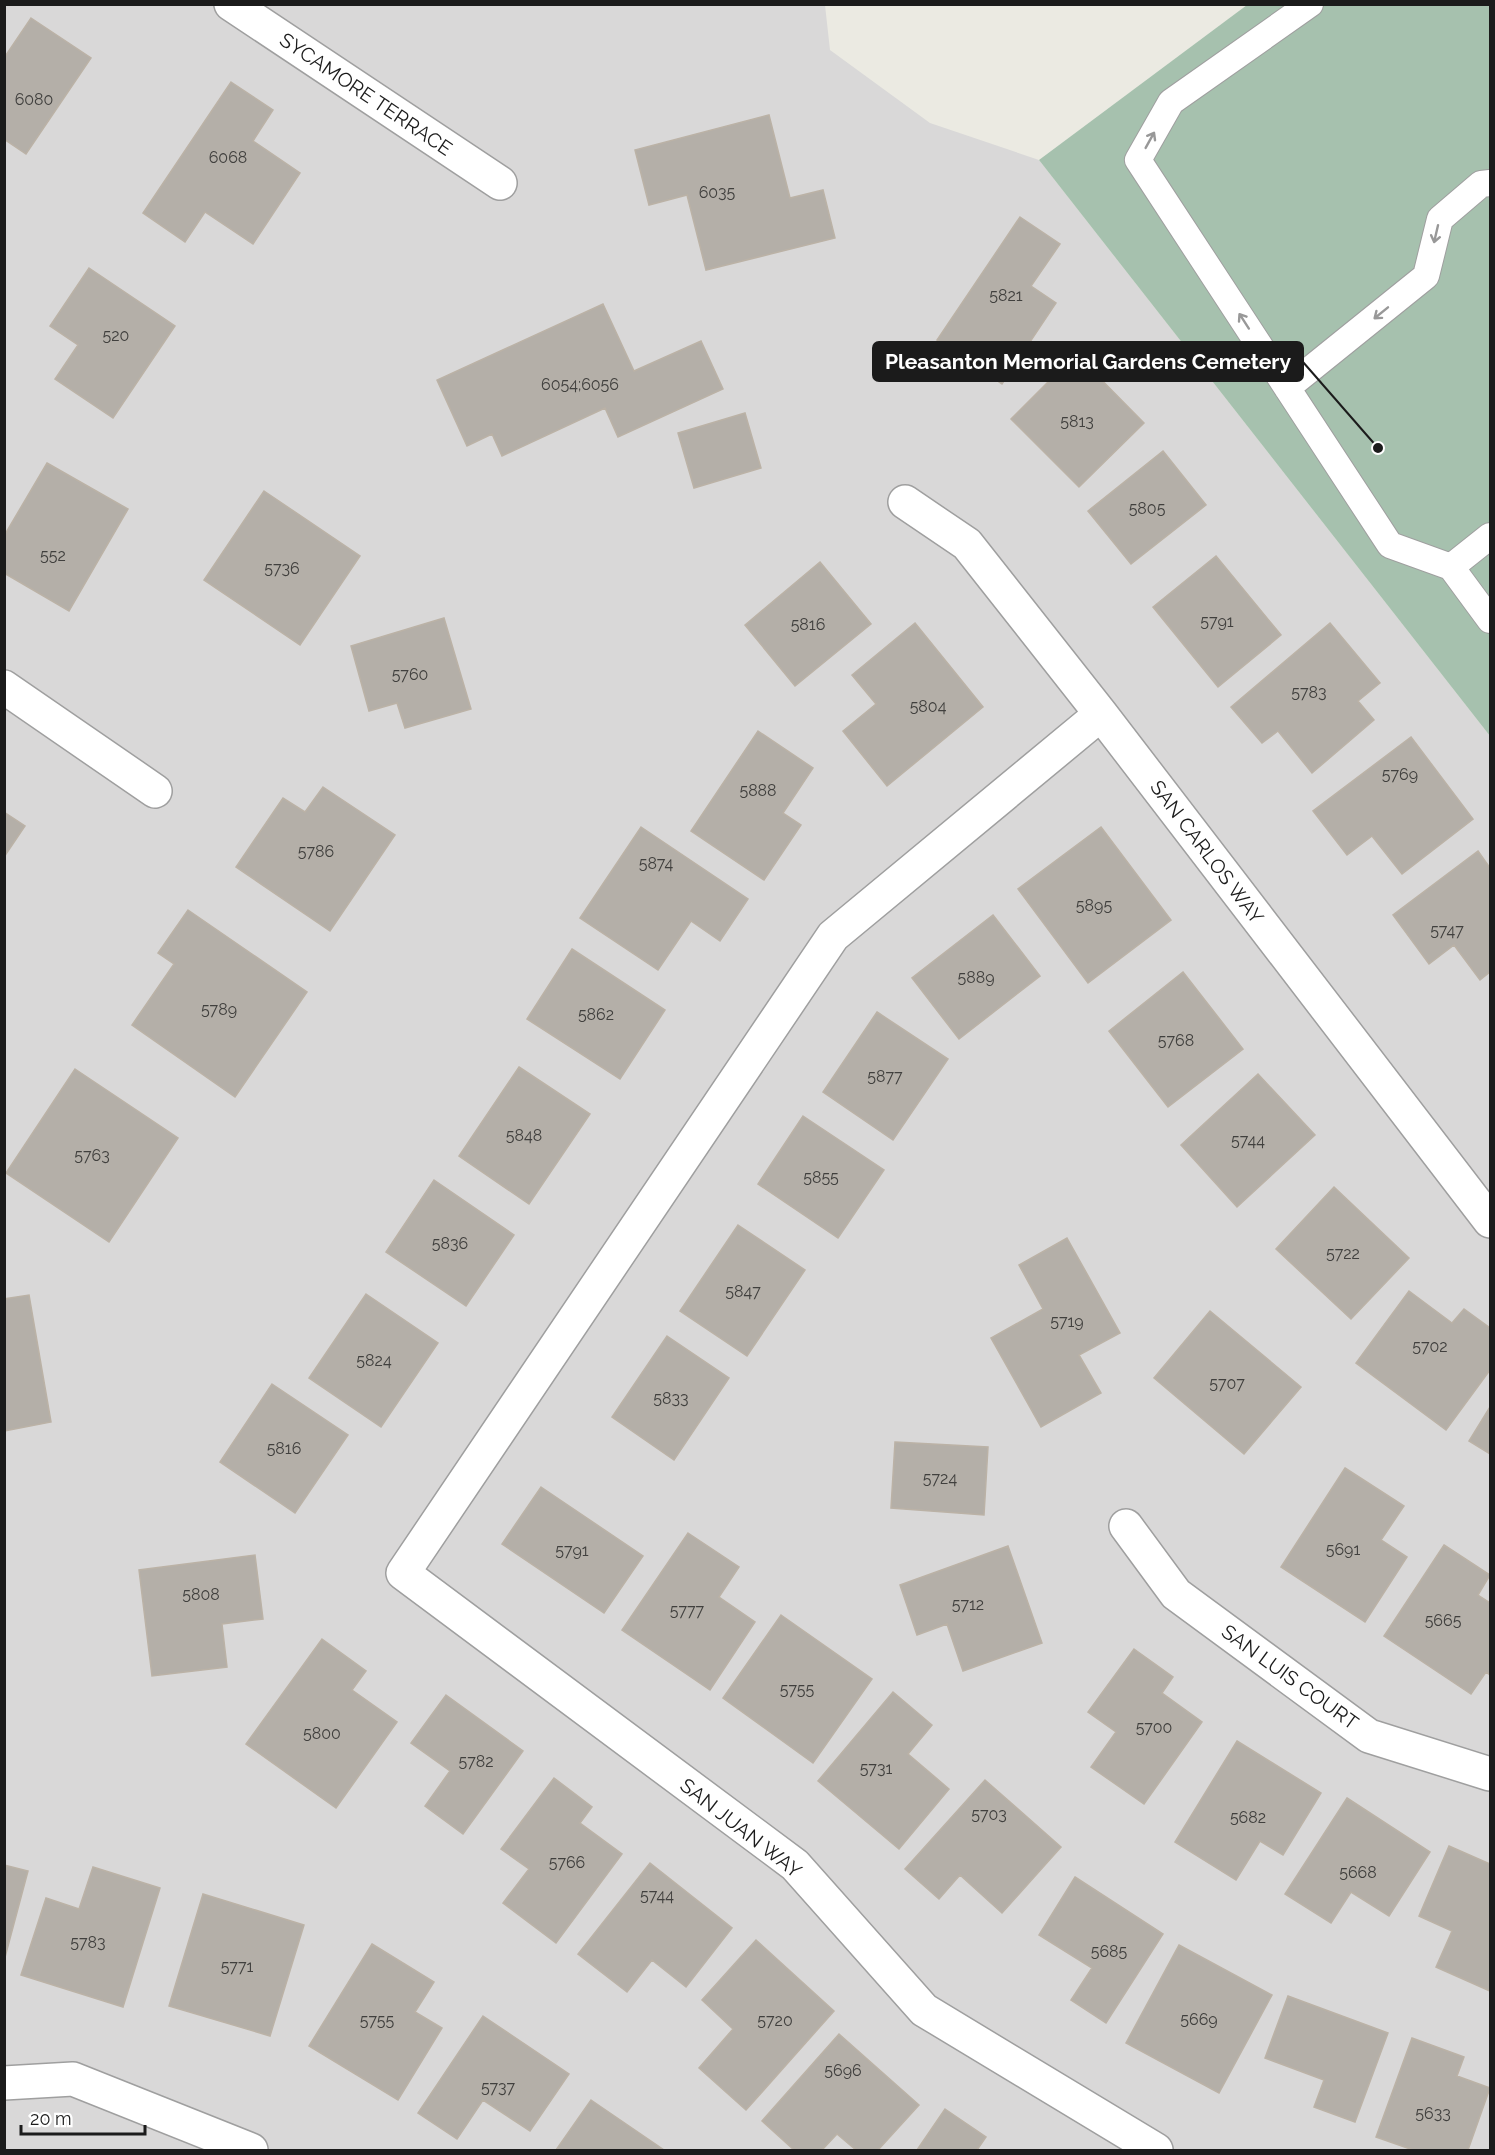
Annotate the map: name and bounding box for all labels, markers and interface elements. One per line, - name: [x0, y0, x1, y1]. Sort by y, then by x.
- street label: SYCAMORE TERRACE: [275, 27, 457, 161]
- house number: 6080: [15, 90, 53, 109]
- one-way arrow: [1144, 132, 1156, 149]
- house number: 6068: [209, 148, 247, 167]
- house number: 6035: [699, 183, 736, 202]
- one-way arrow: [1430, 224, 1441, 243]
- house number: 5821: [989, 286, 1023, 305]
- one-way arrow: [1373, 306, 1389, 319]
- one-way arrow: [1237, 313, 1250, 330]
- house number: 520: [103, 326, 129, 345]
- callout: Pleasanton Memorial Gardens Cemetery: [873, 342, 1303, 381]
- text: Pleasanton Memorial Gardens Cemetery: [885, 349, 1291, 374]
- house number: 6054;6056: [541, 375, 619, 394]
- house number: 5813: [1060, 412, 1094, 431]
- house number: 5805: [1129, 499, 1166, 518]
- house number: 552: [40, 546, 66, 565]
- house number: 5736: [264, 559, 300, 578]
- house number: 5791: [1200, 612, 1234, 631]
- house number: 5816: [791, 615, 825, 634]
- house number: 5760: [392, 665, 428, 684]
- house number: 5783: [1291, 683, 1327, 702]
- house number: 5804: [910, 697, 947, 716]
- house number: 5769: [1382, 765, 1418, 784]
- street label: SAN CARLOS WAY: [1145, 776, 1269, 928]
- house number: 5888: [739, 781, 777, 800]
- house number: 5786: [298, 842, 334, 861]
- house number: 5874: [639, 854, 674, 873]
- house number: 5895: [1076, 896, 1112, 915]
- house number: 5747: [1430, 921, 1464, 940]
- house number: 5889: [957, 968, 995, 987]
- house number: 5789: [201, 1000, 237, 1019]
- house number: 5862: [578, 1005, 614, 1024]
- house number: 5768: [1158, 1031, 1194, 1050]
- house number: 5877: [867, 1067, 903, 1086]
- house number: 5848: [506, 1126, 542, 1145]
- house number: 5744: [1231, 1131, 1265, 1150]
- house number: 5763: [74, 1146, 110, 1165]
- house number: 5855: [803, 1168, 839, 1187]
- house number: 5836: [432, 1234, 468, 1253]
- house number: 5722: [1326, 1244, 1360, 1263]
- house number: 5847: [725, 1282, 761, 1301]
- house number: 5719: [1050, 1312, 1084, 1331]
- house number: 5702: [1412, 1337, 1448, 1356]
- house number: 5824: [356, 1351, 392, 1370]
- house number: 5707: [1209, 1374, 1245, 1393]
- house number: 5833: [653, 1389, 689, 1408]
- house number: 5816: [267, 1439, 301, 1458]
- house number: 5724: [923, 1469, 957, 1488]
- house number: 5691: [1326, 1540, 1360, 1559]
- house number: 5791: [555, 1541, 589, 1560]
- house number: 5808: [182, 1585, 220, 1604]
- house number: 5712: [952, 1595, 984, 1614]
- house number: 5777: [670, 1601, 705, 1620]
- house number: 5665: [1425, 1611, 1462, 1630]
- street label: SAN LUIS COURT: [1217, 1619, 1363, 1735]
- house number: 5755: [780, 1680, 814, 1699]
- house number: 5700: [1136, 1718, 1172, 1737]
- house number: 5800: [303, 1724, 341, 1743]
- house number: 5782: [458, 1752, 494, 1771]
- house number: 5731: [860, 1759, 892, 1778]
- street label: SAN JUAN WAY: [675, 1773, 807, 1883]
- house number: 5703: [971, 1805, 1007, 1824]
- house number: 5682: [1230, 1808, 1266, 1827]
- house number: 5766: [549, 1853, 585, 1872]
- house number: 5668: [1339, 1863, 1377, 1882]
- house number: 5744: [640, 1886, 674, 1905]
- house number: 5783: [70, 1933, 106, 1952]
- house number: 5685: [1091, 1942, 1128, 1961]
- house number: 5771: [221, 1957, 253, 1976]
- house number: 5669: [1180, 2010, 1218, 2029]
- house number: 5755: [360, 2011, 394, 2030]
- house number: 5720: [757, 2011, 793, 2030]
- house number: 5696: [824, 2061, 862, 2080]
- house number: 5737: [481, 2078, 516, 2097]
- scale bar: [21, 2098, 146, 2136]
- house number: 5633: [1415, 2104, 1451, 2123]
- text: 20 m: [30, 2108, 72, 2129]

